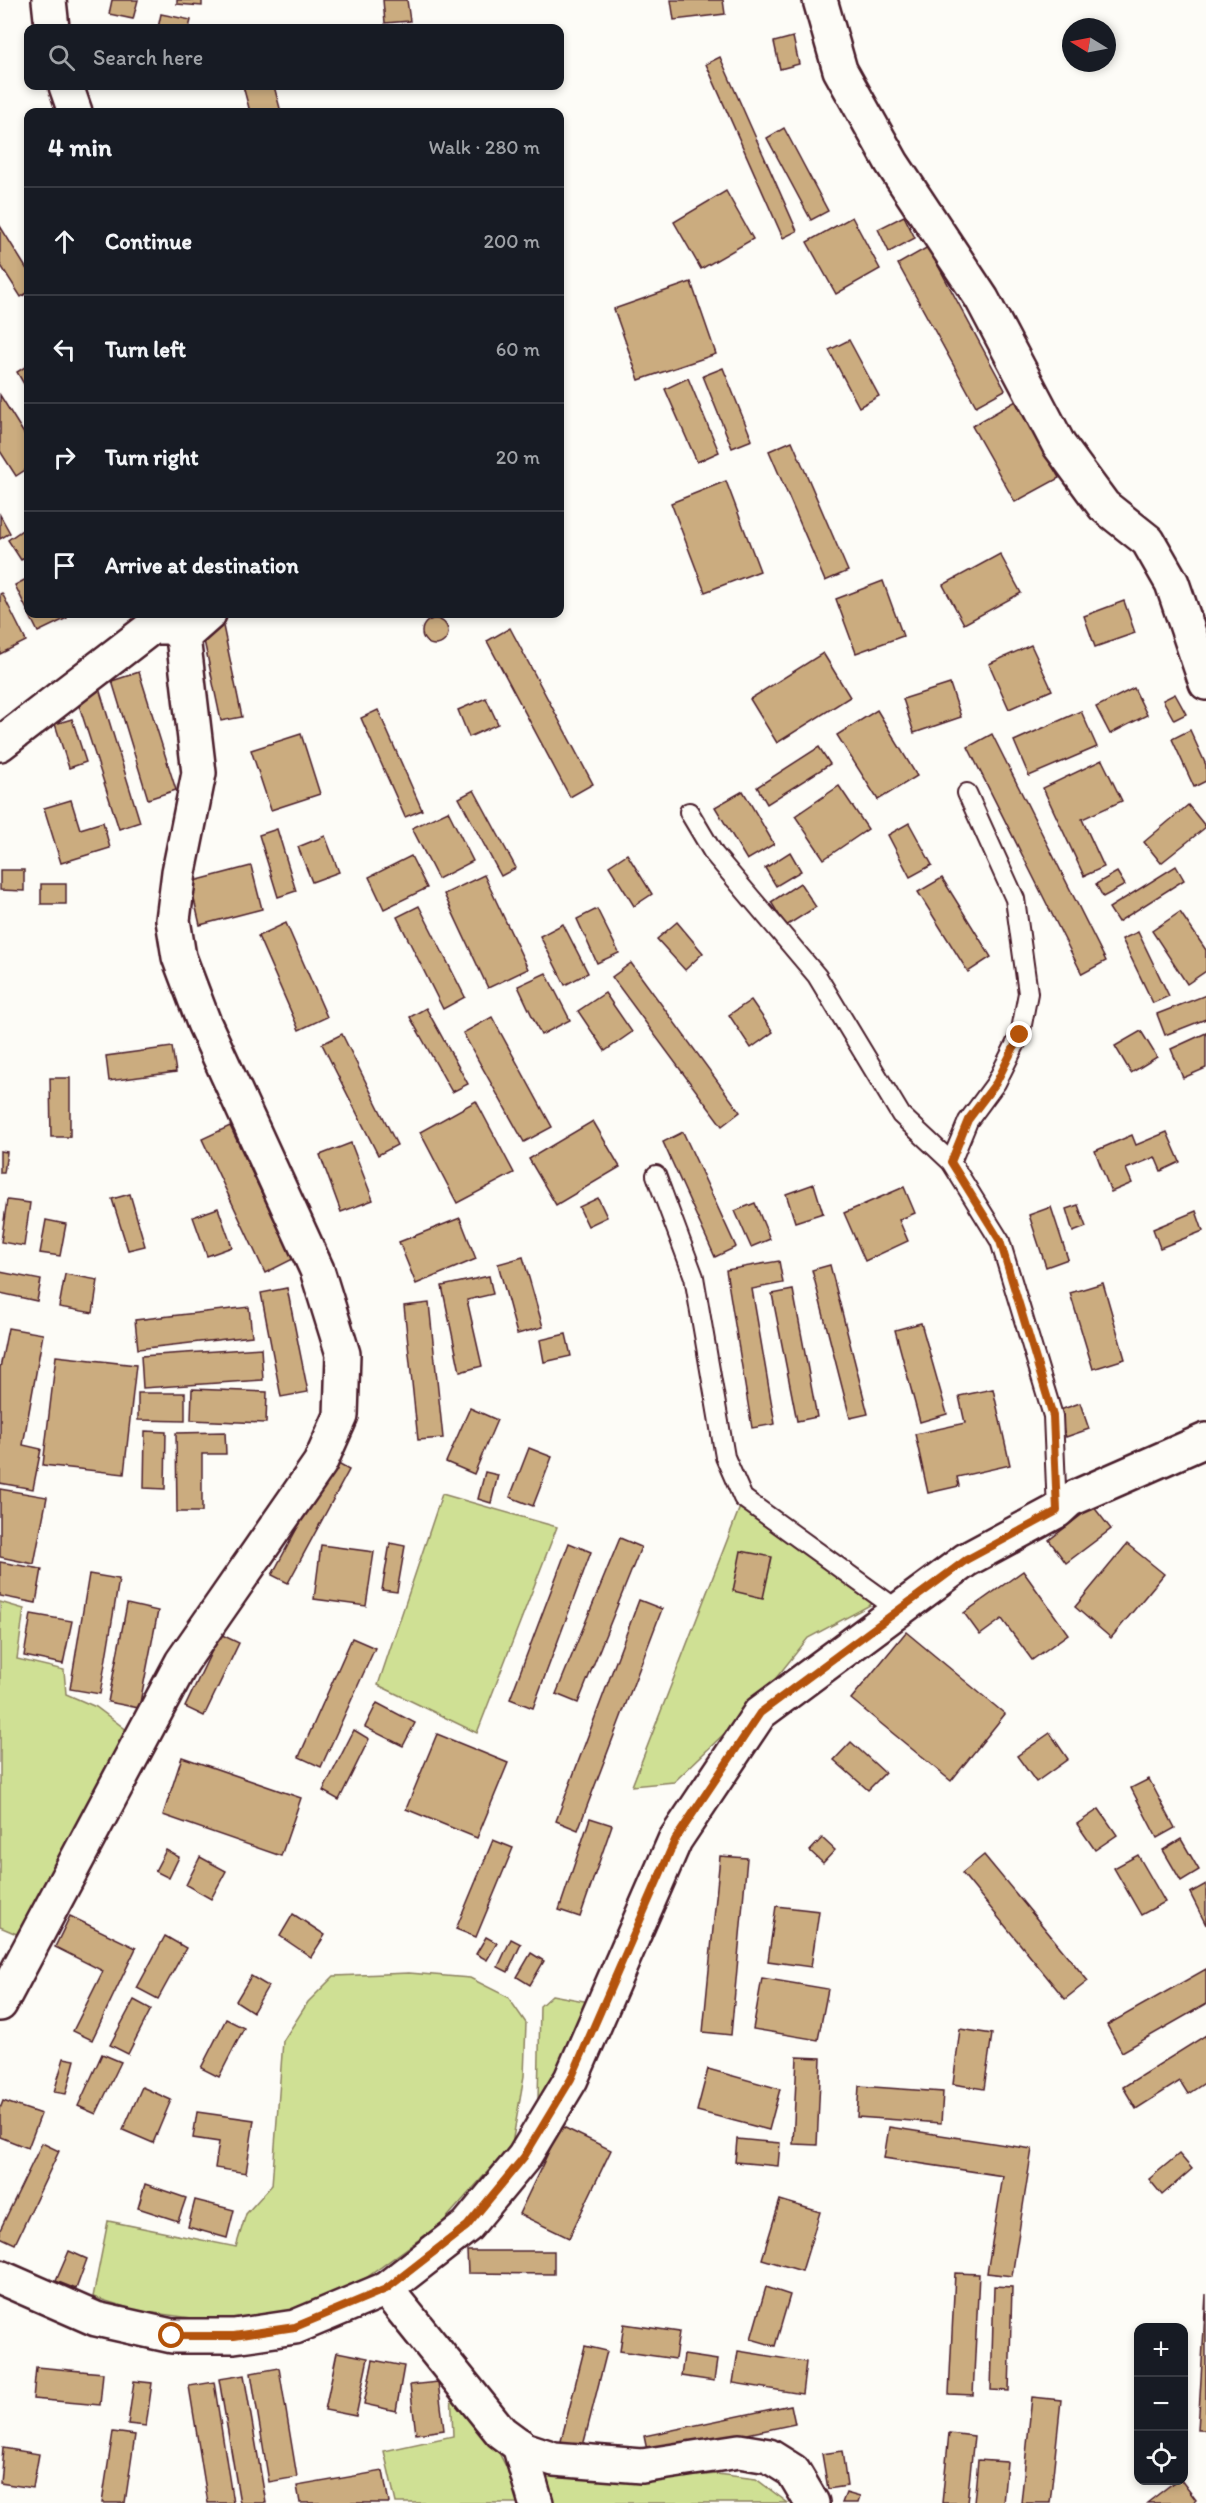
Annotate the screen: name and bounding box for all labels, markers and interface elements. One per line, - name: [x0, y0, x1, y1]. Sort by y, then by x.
- north arrow: [1062, 18, 1116, 72]
- search box: [24, 24, 564, 90]
- icon: search: [45, 41, 78, 74]
- text: Search here: [93, 44, 203, 71]
- text: 4 min: [48, 131, 112, 163]
- text: Walk · 280 m: [428, 135, 540, 159]
- icon: ahead: [48, 225, 81, 258]
- text: Continue: [105, 228, 192, 255]
- text: 200 m: [484, 229, 540, 253]
- icon: left: [48, 333, 81, 366]
- text: Turn left: [105, 336, 186, 363]
- text: 60 m: [496, 337, 540, 361]
- icon: right: [48, 441, 81, 474]
- text: Turn right: [105, 444, 199, 471]
- text: 20 m: [496, 445, 540, 469]
- icon: arrive: [48, 549, 81, 582]
- text: Arrive at destination: [105, 552, 299, 579]
- route end: [1006, 1021, 1032, 1047]
- route start: [158, 2322, 184, 2348]
- map controls: [1134, 2323, 1188, 2485]
- button: +: [1134, 2323, 1188, 2377]
- button: −: [1134, 2377, 1188, 2431]
- button: locate: [1134, 2431, 1188, 2485]

